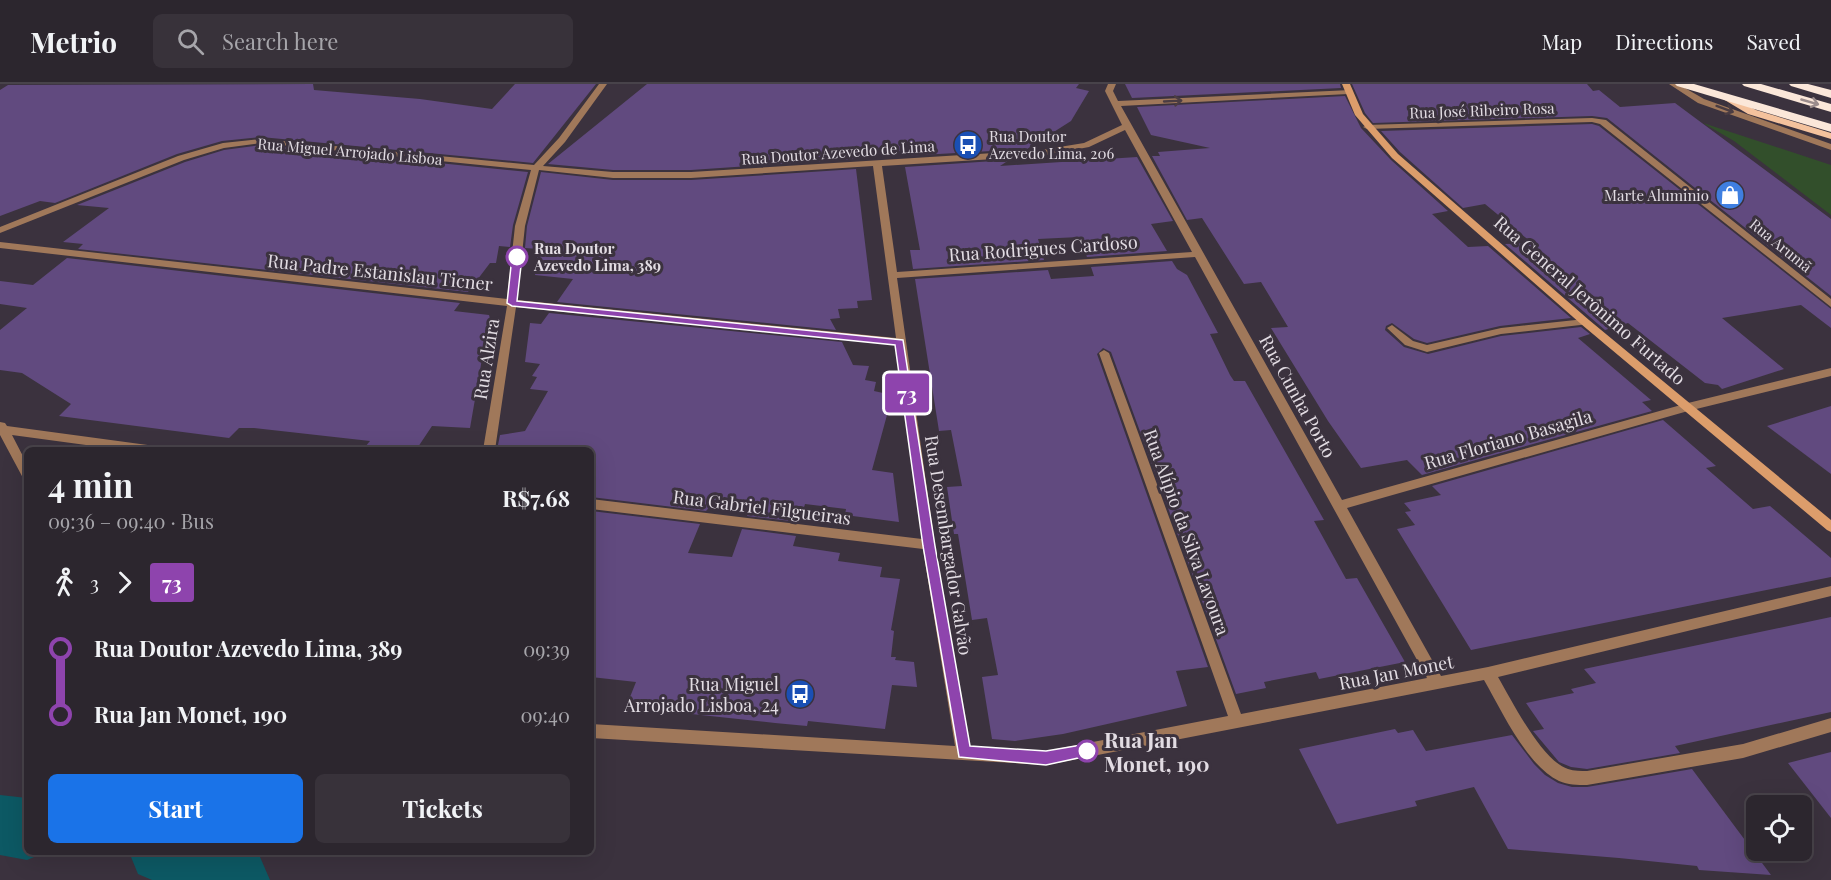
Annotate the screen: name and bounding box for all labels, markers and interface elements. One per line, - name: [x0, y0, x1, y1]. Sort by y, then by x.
- search box: [153, 14, 573, 68]
- text: Metrio: [30, 23, 117, 60]
- icon: search: [174, 25, 207, 58]
- text: Search here: [222, 26, 338, 56]
- text: Map: [1541, 27, 1582, 55]
- text: Directions: [1615, 27, 1713, 55]
- text: Saved: [1746, 27, 1801, 55]
- one-way arrow: [1163, 95, 1183, 106]
- street label: Rua José Ribeiro Rosa: [1409, 97, 1555, 123]
- one-way arrow: [1800, 97, 1819, 108]
- one-way arrow: [1716, 105, 1734, 116]
- place label: Rua Doutor Azevedo Lima, 206: [988, 126, 1114, 163]
- bus stop icon: Rua Doutor Azevedo Lima, 206: [952, 129, 984, 161]
- street label: Rua Miguel Arrojado Lisboa: [257, 133, 444, 169]
- street label: Rua Doutor Azevedo de Lima: [741, 135, 936, 169]
- shop icon: Marte Aluminio: [1714, 179, 1746, 211]
- place label: Marte Aluminio: [1604, 185, 1709, 205]
- street label: Rua General Jerônimo Furtado: [1489, 210, 1691, 390]
- street label: Rua Arumã: [1746, 214, 1817, 277]
- street label: Rua Rodrigues Cardoso: [948, 229, 1138, 267]
- place label: Rua Doutor Azevedo Lima, 389: [533, 238, 661, 275]
- marker: Rua Doutor Azevedo Lima, 389: [506, 246, 528, 268]
- street label: Rua Padre Estanislau Ticner: [266, 248, 494, 296]
- street label: Rua Alzira: [468, 317, 504, 401]
- street label: Rua Cunha Porto: [1254, 330, 1342, 462]
- line badge: 73: [880, 374, 934, 412]
- text: 73: [897, 379, 917, 407]
- street label: Rua Floriano Basagila: [1421, 404, 1595, 474]
- street label: Rua Alípio da Silva Lavoura: [1138, 426, 1236, 638]
- street label: Rua Desembargador Galvão: [920, 433, 978, 657]
- text: 4 min: [48, 462, 133, 506]
- text: R$7.68: [502, 483, 570, 513]
- street label: Rua Gabriel Filgueiras: [672, 484, 852, 530]
- text: 09:36 – 09:40 · Bus: [48, 507, 214, 534]
- icon: walk: [48, 566, 81, 599]
- icon: forward: [108, 566, 141, 599]
- text: 73: [162, 568, 182, 596]
- text: 3: [90, 569, 99, 596]
- text: Rua Doutor Azevedo Lima, 389: [94, 633, 402, 663]
- text: 09:39: [523, 635, 570, 662]
- street label: Rua Jan Monet: [1337, 649, 1456, 695]
- place label: Rua Miguel Arrojado Lisboa, 24: [623, 672, 779, 717]
- bus stop icon: Rua Miguel Arrojado Lisboa, 24: [784, 678, 816, 710]
- text: Rua Jan Monet, 190: [94, 699, 287, 729]
- text: 09:40: [521, 701, 570, 728]
- place label: Rua Jan Monet, 190: [1104, 725, 1210, 777]
- marker: Rua Jan Monet, 190: [1076, 740, 1098, 762]
- button: Start: [48, 774, 303, 843]
- button: Tickets: [315, 774, 570, 843]
- map controls: [1746, 795, 1812, 861]
- button: locate: [1746, 795, 1812, 861]

